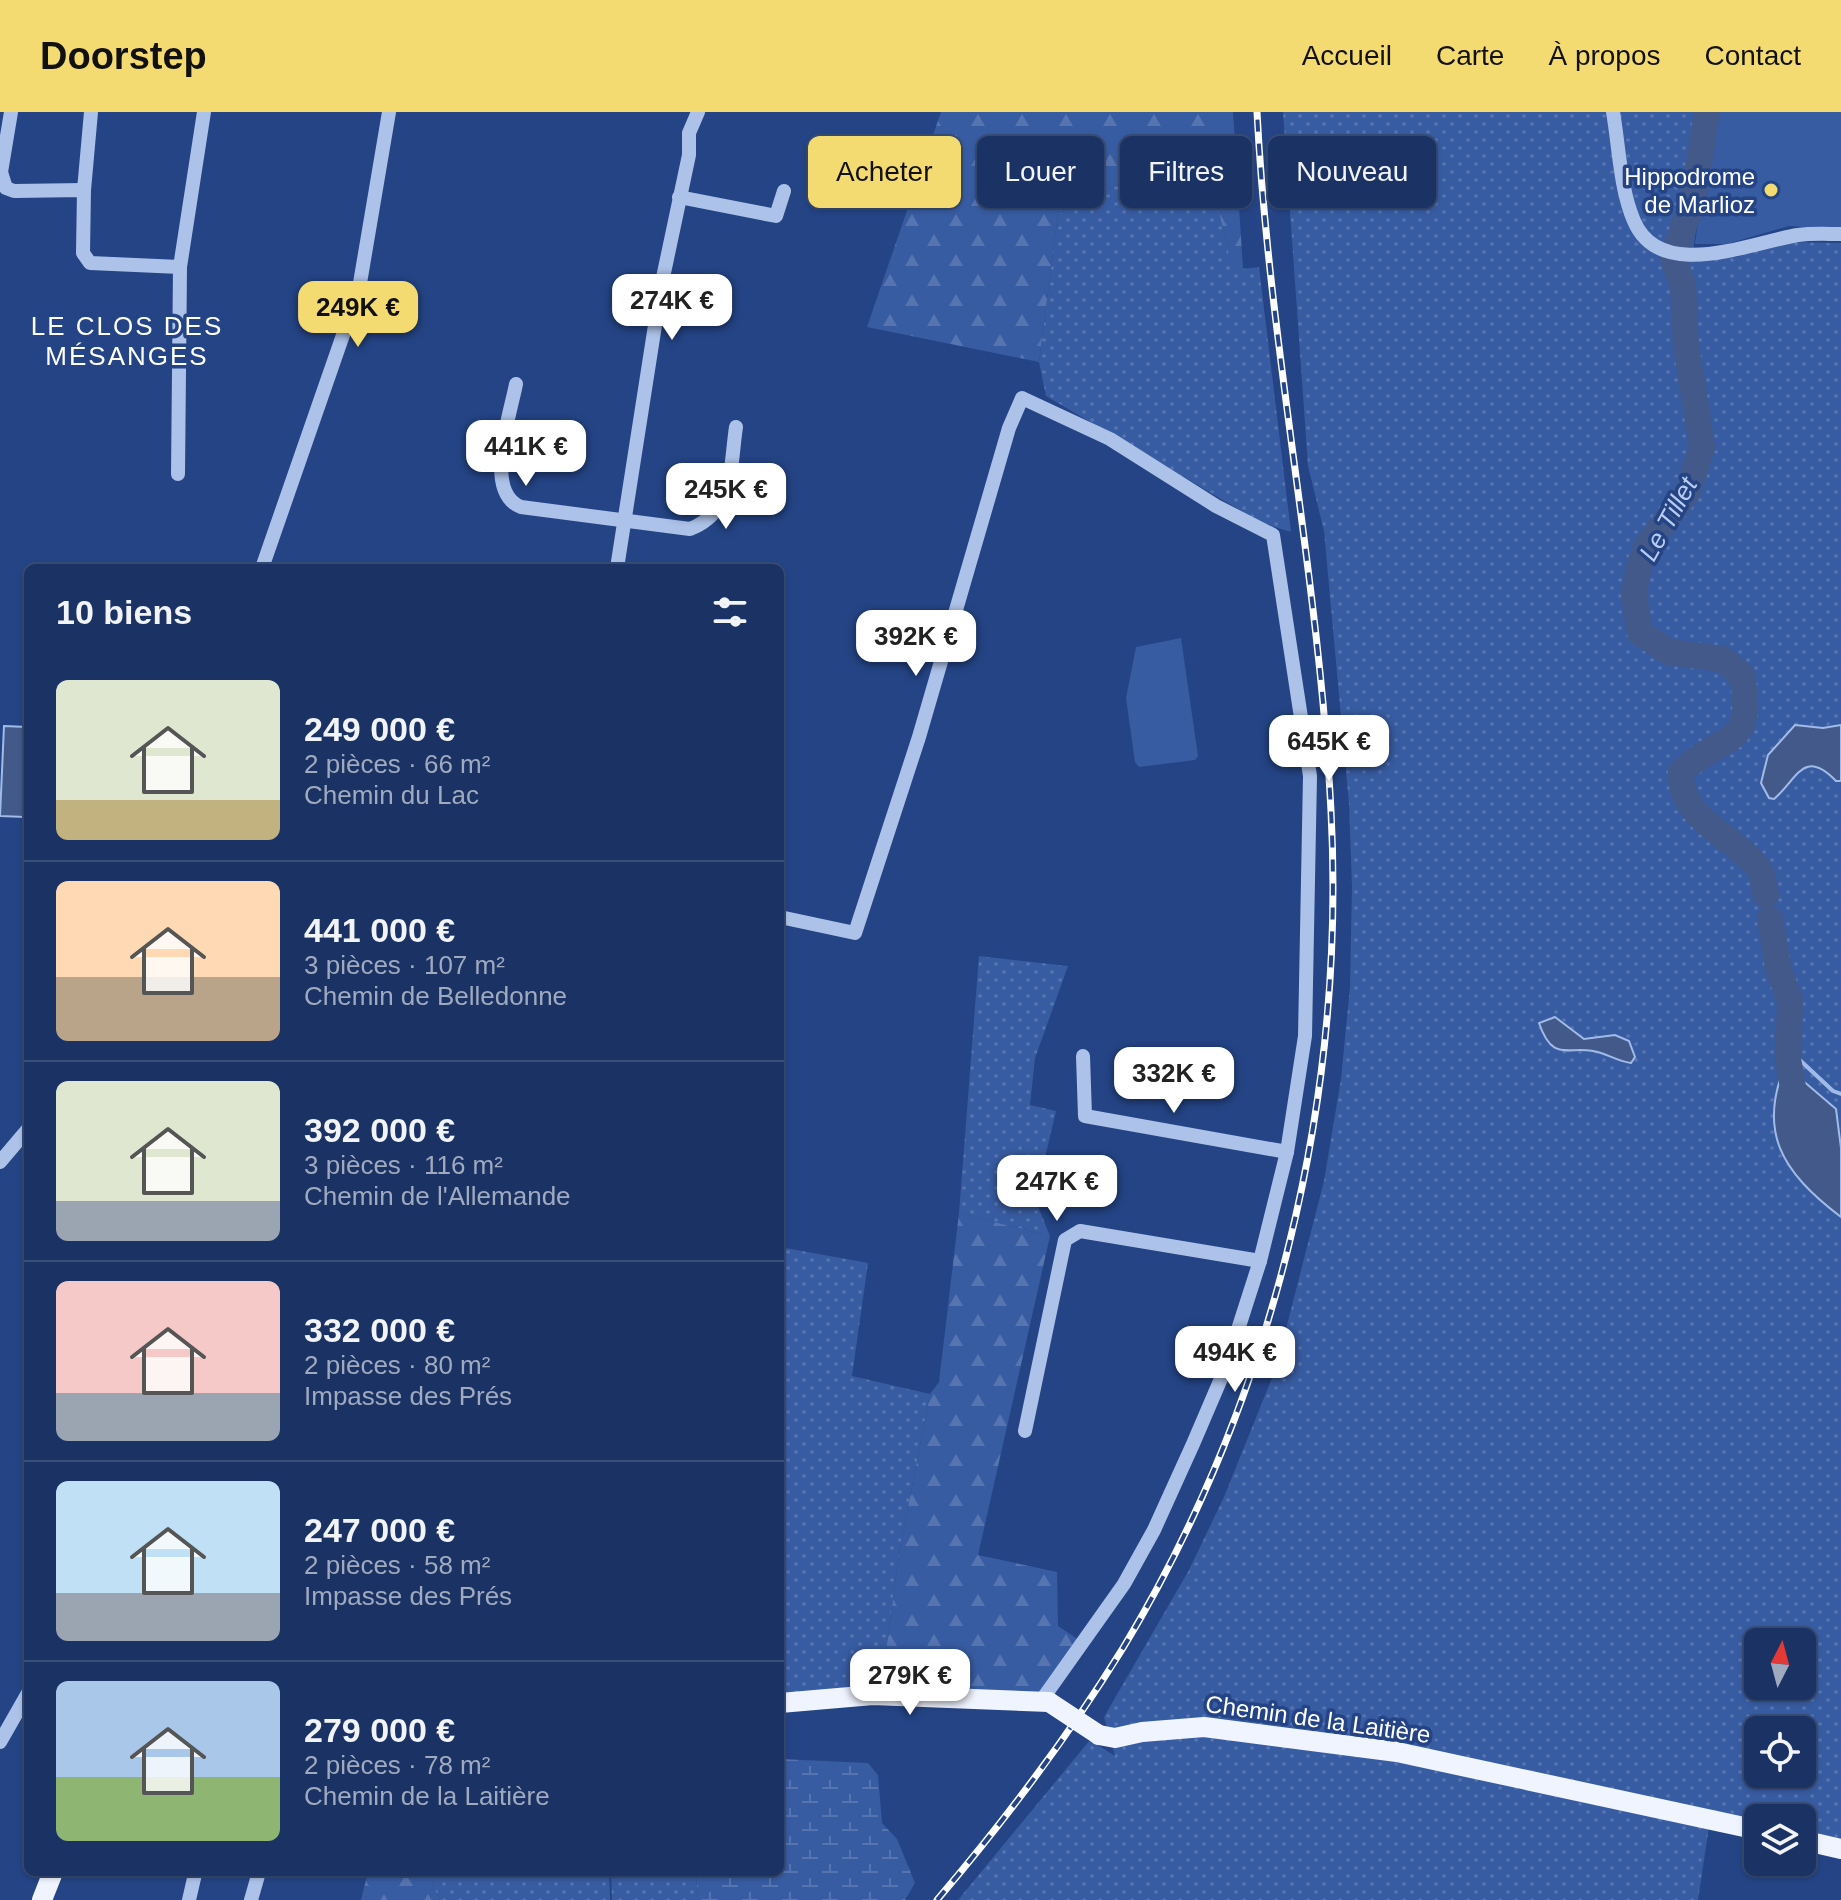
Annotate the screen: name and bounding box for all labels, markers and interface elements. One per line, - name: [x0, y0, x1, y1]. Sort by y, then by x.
- text: Doorstep: [40, 35, 207, 77]
- text: Accueil: [1302, 40, 1392, 71]
- text: Carte: [1436, 40, 1504, 71]
- text: À propos: [1548, 40, 1661, 71]
- text: Contact: [1705, 40, 1801, 71]
- chip: Acheter: [808, 136, 961, 208]
- chip: Louer: [977, 136, 1104, 208]
- chip: Filtres: [1120, 136, 1252, 208]
- chip: Nouveau: [1268, 136, 1436, 208]
- place label: Hippodrome de Marlioz: [1624, 163, 1755, 218]
- marker: Hippodrome de Marlioz: [1762, 181, 1780, 199]
- pin: 274K €: [607, 274, 737, 342]
- pin: 249K €: [293, 281, 423, 349]
- text: 274K €: [630, 285, 714, 315]
- text: 249K €: [316, 292, 400, 322]
- district label: LE CLOS DES MÉSANGES: [31, 311, 223, 371]
- pin: 441K €: [461, 420, 591, 488]
- text: 441K €: [484, 431, 568, 461]
- pin: 245K €: [661, 463, 791, 531]
- water label: Le Tillet: [1633, 470, 1704, 566]
- text: 245K €: [684, 474, 768, 504]
- icon: filters: [708, 590, 752, 634]
- text: 10 biens: [56, 593, 192, 631]
- pin: 392K €: [851, 610, 981, 678]
- text: 392K €: [874, 621, 958, 651]
- text: 249 000 €: [304, 710, 455, 748]
- icon: home: [120, 712, 216, 808]
- pin: 645K €: [1264, 715, 1394, 783]
- text: 645K €: [1287, 726, 1371, 756]
- text: 2 pièces · 66 m²: [304, 749, 490, 779]
- text: Chemin du Lac: [304, 780, 479, 810]
- text: 441 000 €: [304, 911, 455, 949]
- icon: home: [120, 913, 216, 1009]
- text: 3 pièces · 107 m²: [304, 950, 505, 980]
- text: Chemin de Belledonne: [304, 981, 567, 1011]
- pin: 332K €: [1109, 1047, 1239, 1115]
- text: 332K €: [1132, 1058, 1216, 1088]
- text: 392 000 €: [304, 1111, 455, 1149]
- icon: home: [120, 1113, 216, 1209]
- text: 3 pièces · 116 m²: [304, 1150, 503, 1180]
- pin: 247K €: [992, 1155, 1122, 1223]
- text: 247K €: [1015, 1166, 1099, 1196]
- text: Chemin de l'Allemande: [304, 1181, 571, 1211]
- text: 332 000 €: [304, 1311, 455, 1349]
- icon: home: [120, 1313, 216, 1409]
- pin: 494K €: [1170, 1326, 1300, 1394]
- text: 494K €: [1193, 1337, 1277, 1367]
- text: 2 pièces · 80 m²: [304, 1350, 490, 1380]
- text: Impasse des Prés: [304, 1381, 512, 1411]
- text: 247 000 €: [304, 1511, 455, 1549]
- icon: home: [120, 1513, 216, 1609]
- text: 2 pièces · 58 m²: [304, 1550, 490, 1580]
- text: Impasse des Prés: [304, 1581, 512, 1611]
- north arrow: [1744, 1628, 1816, 1700]
- map controls: [1744, 1628, 1816, 1876]
- pin: 279K €: [845, 1649, 975, 1717]
- text: 279K €: [868, 1660, 952, 1690]
- street label: Chemin de la Laitière: [1204, 1690, 1432, 1748]
- text: 279 000 €: [304, 1711, 455, 1749]
- icon: home: [120, 1713, 216, 1809]
- button: locate: [1744, 1716, 1816, 1788]
- text: 2 pièces · 78 m²: [304, 1750, 490, 1780]
- text: Chemin de la Laitière: [304, 1781, 550, 1811]
- button: layers: [1744, 1804, 1816, 1876]

